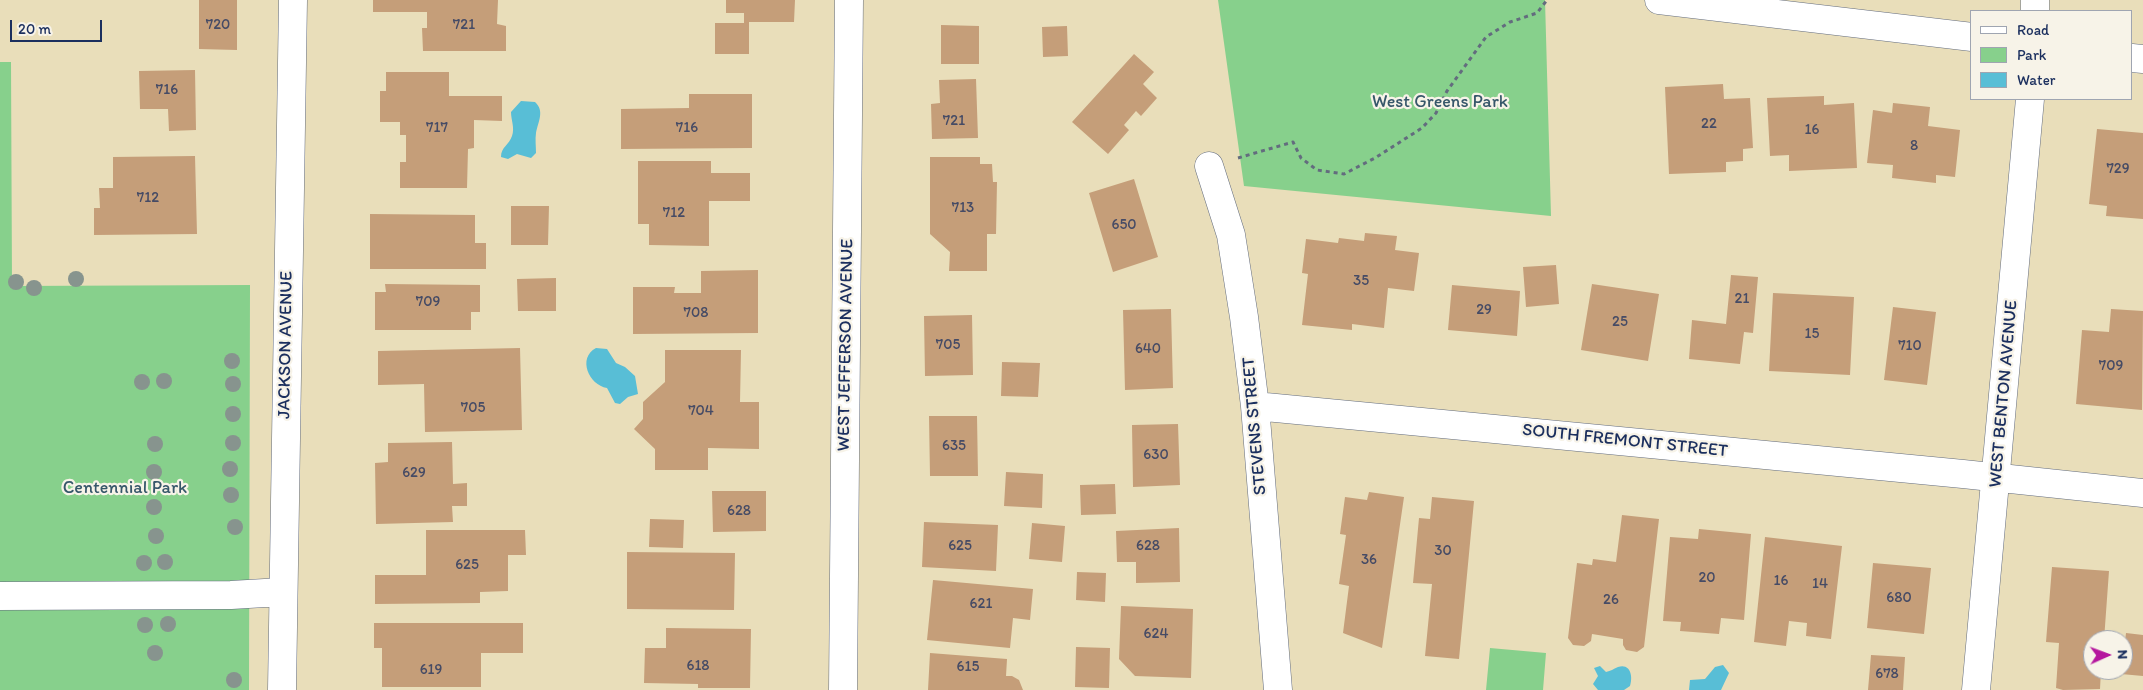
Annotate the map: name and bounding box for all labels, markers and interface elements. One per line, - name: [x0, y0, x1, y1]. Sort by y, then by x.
- scale bar: [12, 10, 105, 42]
- legend: [1970, 10, 2133, 100]
- house number: 720: [206, 16, 230, 34]
- house number: 721: [453, 16, 475, 34]
- text: 20 m: [18, 20, 51, 38]
- text: Road: [2017, 21, 2049, 39]
- text: Park: [2017, 46, 2047, 64]
- text: Water: [2017, 71, 2055, 89]
- house number: 716: [156, 81, 178, 99]
- park label: West Greens Park: [1372, 91, 1508, 113]
- house number: 721: [943, 112, 965, 130]
- house number: 22: [1701, 115, 1717, 133]
- house number: 717: [426, 119, 448, 137]
- house number: 716: [676, 119, 698, 137]
- house number: 16: [1805, 121, 1819, 139]
- house number: 8: [1910, 137, 1918, 155]
- house number: 729: [2106, 160, 2130, 178]
- house number: 712: [137, 189, 159, 207]
- house number: 713: [952, 199, 974, 217]
- house number: 712: [663, 204, 685, 222]
- house number: 650: [1111, 216, 1137, 234]
- street label: WEST JEFFERSON AVENUE: [833, 239, 859, 451]
- street label: JACKSON AVENUE: [274, 271, 298, 419]
- house number: 35: [1353, 272, 1369, 290]
- house number: 21: [1735, 290, 1749, 308]
- house number: 709: [416, 293, 440, 311]
- street label: WEST BENTON AVENUE: [1985, 299, 2023, 489]
- house number: 29: [1476, 301, 1492, 319]
- house number: 708: [684, 304, 708, 322]
- house number: 25: [1612, 313, 1628, 331]
- house number: 15: [1805, 325, 1819, 343]
- house number: 705: [936, 336, 960, 354]
- house number: 710: [1898, 337, 1922, 355]
- house number: 640: [1135, 340, 1161, 358]
- street label: STEVENS STREET: [1238, 356, 1272, 496]
- house number: 709: [2099, 357, 2123, 375]
- house number: 705: [461, 399, 485, 417]
- house number: 704: [688, 402, 714, 420]
- street label: SOUTH FREMONT STREET: [1521, 419, 1729, 463]
- house number: 635: [942, 437, 966, 455]
- house number: 630: [1143, 446, 1169, 464]
- house number: 629: [402, 464, 426, 482]
- park label: Centennial Park: [63, 477, 187, 499]
- house number: 628: [727, 502, 751, 520]
- house number: 625: [948, 537, 972, 555]
- house number: 628: [1136, 537, 1160, 555]
- house number: 30: [1434, 542, 1452, 560]
- house number: 36: [1361, 551, 1377, 569]
- house number: 625: [455, 556, 479, 574]
- house number: 20: [1698, 569, 1716, 587]
- house number: 16: [1774, 572, 1788, 590]
- house number: 14: [1812, 575, 1828, 593]
- house number: 680: [1886, 589, 1912, 607]
- house number: 26: [1603, 591, 1619, 609]
- house number: 621: [970, 595, 992, 613]
- house number: 624: [1144, 625, 1168, 643]
- north arrow: [2083, 630, 2133, 680]
- text: N: [2114, 649, 2131, 660]
- house number: 618: [686, 657, 710, 675]
- house number: 615: [957, 658, 979, 676]
- house number: 619: [420, 661, 442, 679]
- house number: 678: [1875, 665, 1899, 683]

